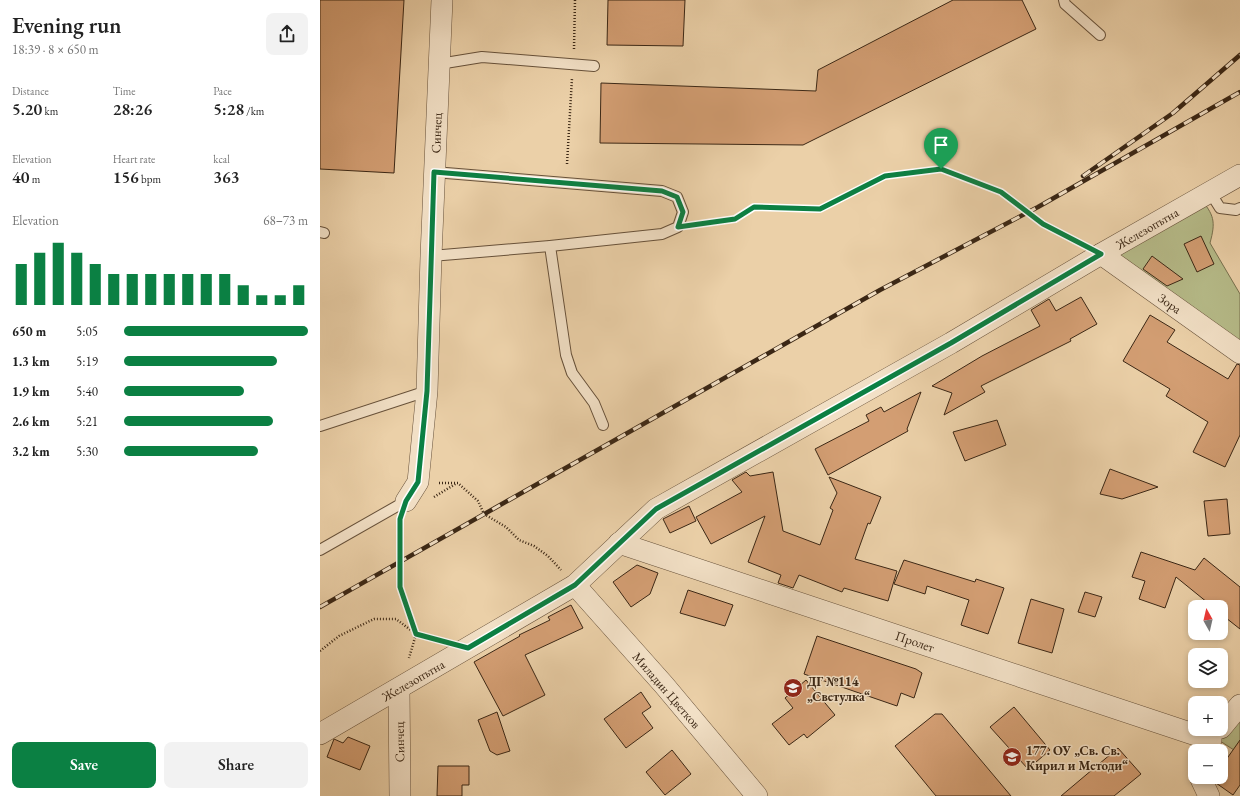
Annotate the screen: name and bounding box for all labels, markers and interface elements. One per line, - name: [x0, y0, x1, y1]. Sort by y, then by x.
- text: Evening run: [12, 11, 121, 40]
- button: share: [266, 13, 308, 55]
- text: 18:39 · 8 × 650 m: [12, 41, 99, 58]
- text: Distance: [12, 84, 49, 98]
- text: Time: [113, 84, 136, 98]
- text: Pace: [213, 84, 232, 98]
- text: 5.20: [12, 98, 42, 120]
- text: 28:26: [113, 98, 152, 120]
- text: 5:28: [213, 98, 244, 120]
- text: km: [42, 104, 58, 118]
- text: /km: [244, 104, 264, 118]
- street label: Синчец: [427, 112, 446, 154]
- pin: [924, 128, 958, 169]
- icon: arrive: [930, 134, 952, 156]
- text: Elevation: [12, 152, 52, 166]
- text: Heart rate: [113, 152, 155, 166]
- text: kcal: [213, 152, 230, 166]
- text: 40: [12, 166, 29, 188]
- text: 156: [113, 166, 139, 188]
- text: 363: [213, 166, 240, 188]
- text: m: [29, 172, 40, 186]
- text: bpm: [139, 172, 161, 186]
- street label: Железопътна: [1112, 203, 1182, 254]
- text: Elevation: [12, 212, 59, 229]
- text: 68–73 m: [263, 212, 308, 229]
- street label: Зора: [1155, 289, 1185, 318]
- text: 650 m: [12, 323, 46, 340]
- text: 5:05: [76, 323, 98, 340]
- text: 1.3 km: [12, 353, 50, 370]
- text: 5:19: [76, 353, 98, 370]
- text: 1.9 km: [12, 383, 50, 400]
- text: 5:40: [76, 383, 98, 400]
- text: 2.6 km: [12, 413, 50, 430]
- text: 5:21: [76, 413, 98, 430]
- text: 3.2 km: [12, 443, 50, 460]
- text: 5:30: [76, 443, 98, 460]
- north arrow: [1188, 600, 1228, 640]
- map controls: [1188, 600, 1228, 784]
- street label: Пролет: [893, 627, 937, 656]
- street label: Миладин Цветков: [629, 648, 705, 733]
- button: layers: [1188, 648, 1228, 688]
- street label: Железопътна: [378, 655, 448, 706]
- place label: ДГ №114 „Светулка“: [807, 673, 870, 705]
- school or university icon: ДГ №114 „Светулка“: [782, 677, 804, 699]
- button: +: [1188, 696, 1228, 736]
- street label: Синчец: [391, 721, 408, 762]
- button: Save: [12, 742, 156, 788]
- button: Share: [164, 742, 308, 788]
- place label: 177. ОУ „Св. Св. Кирил и Методи“: [1026, 742, 1128, 774]
- button: −: [1188, 744, 1228, 784]
- school or university icon: 177. ОУ „Св. Св. Кирил и Методи“: [1001, 746, 1023, 768]

